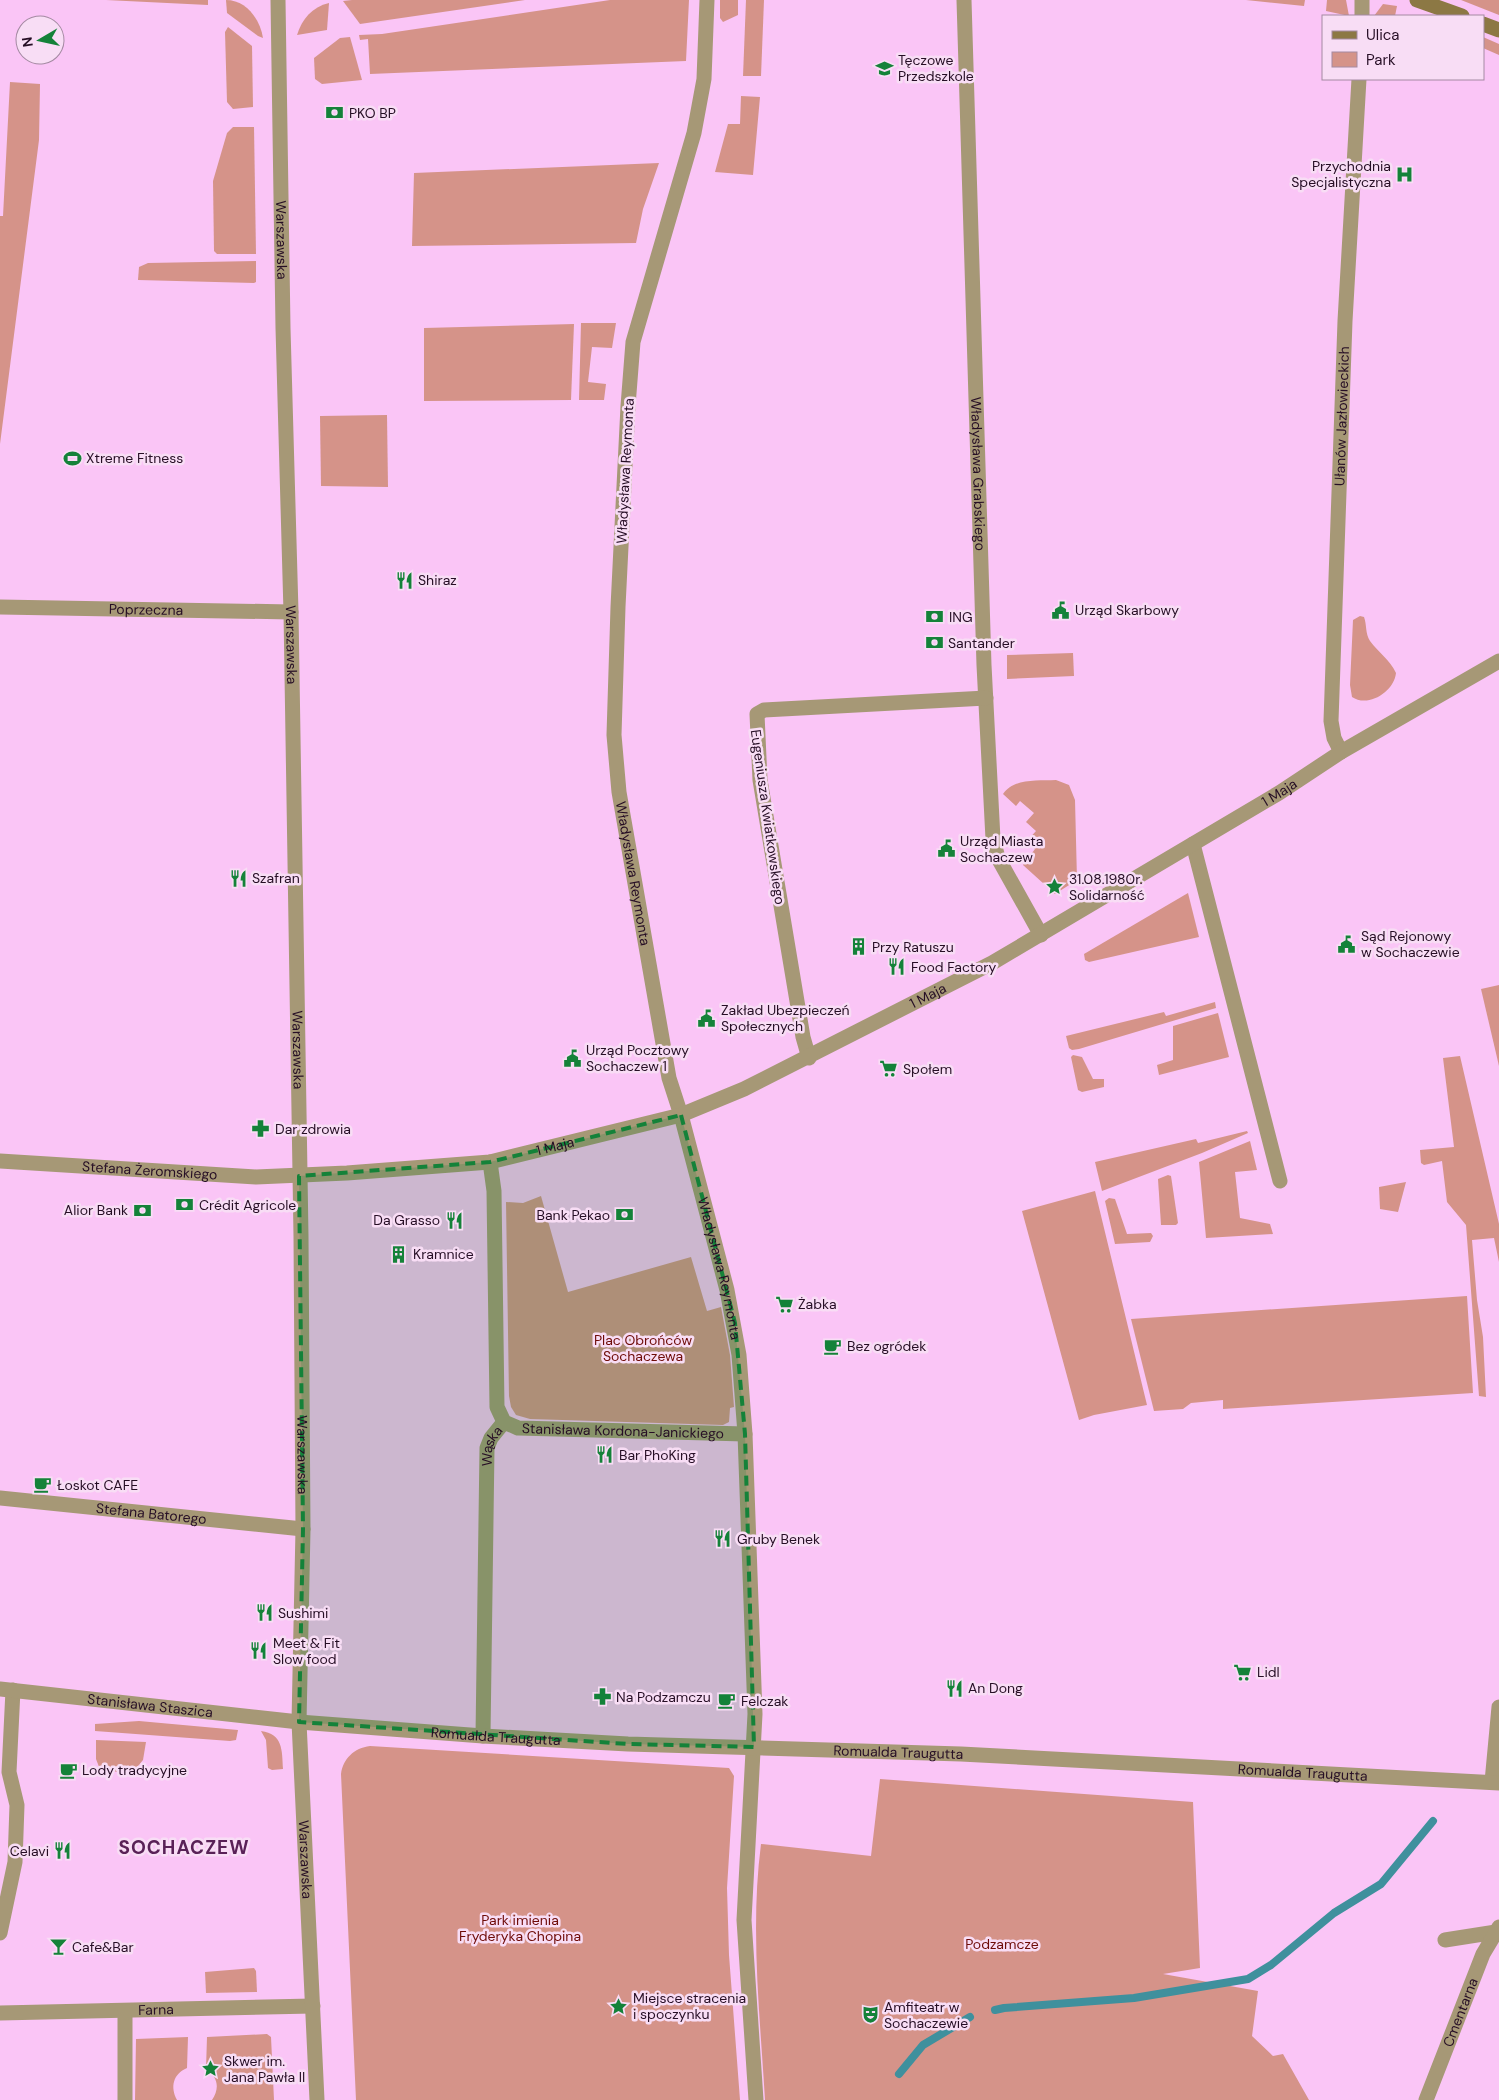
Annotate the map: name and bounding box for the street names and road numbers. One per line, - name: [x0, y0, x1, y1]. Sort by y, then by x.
- street label: Warszawska: [272, 200, 291, 280]
- street label: Ułanów Jazłowieckich: [1330, 346, 1353, 486]
- street label: Władysława Grabskiego: [967, 396, 990, 551]
- street label: Władysława Reymonta: [612, 398, 638, 544]
- street label: Poprzeczna: [109, 600, 183, 619]
- street label: Warszawska: [282, 605, 301, 684]
- street label: Eugeniusza Kwiatkowskiego: [747, 728, 789, 906]
- street label: 1 Maja: [1258, 775, 1300, 810]
- street label: Władysława Reymonta: [612, 800, 655, 947]
- street label: 1 Maja: [907, 979, 949, 1012]
- street label: Warszawska: [288, 1010, 308, 1089]
- street label: 1 Maja: [534, 1133, 576, 1159]
- street label: Stefana Żeromskiego: [82, 1157, 218, 1184]
- street label: Władysława Reymonta: [694, 1195, 745, 1341]
- street label: Warszawska: [293, 1415, 312, 1494]
- street label: Stanisława Kordona-Janickiego: [522, 1419, 724, 1442]
- street label: Wąska: [478, 1422, 506, 1466]
- street label: Stefana Batorego: [95, 1499, 207, 1528]
- street label: Stanisława Staszica: [86, 1690, 214, 1721]
- street label: Romualda Traugutta: [430, 1723, 561, 1749]
- street label: Romualda Traugutta: [833, 1741, 964, 1763]
- street label: Romualda Traugutta: [1237, 1760, 1368, 1785]
- street label: Warszawska: [295, 1820, 316, 1899]
- street label: Cmentarna: [1439, 1975, 1482, 2049]
- street label: Farna: [138, 2000, 174, 2019]

